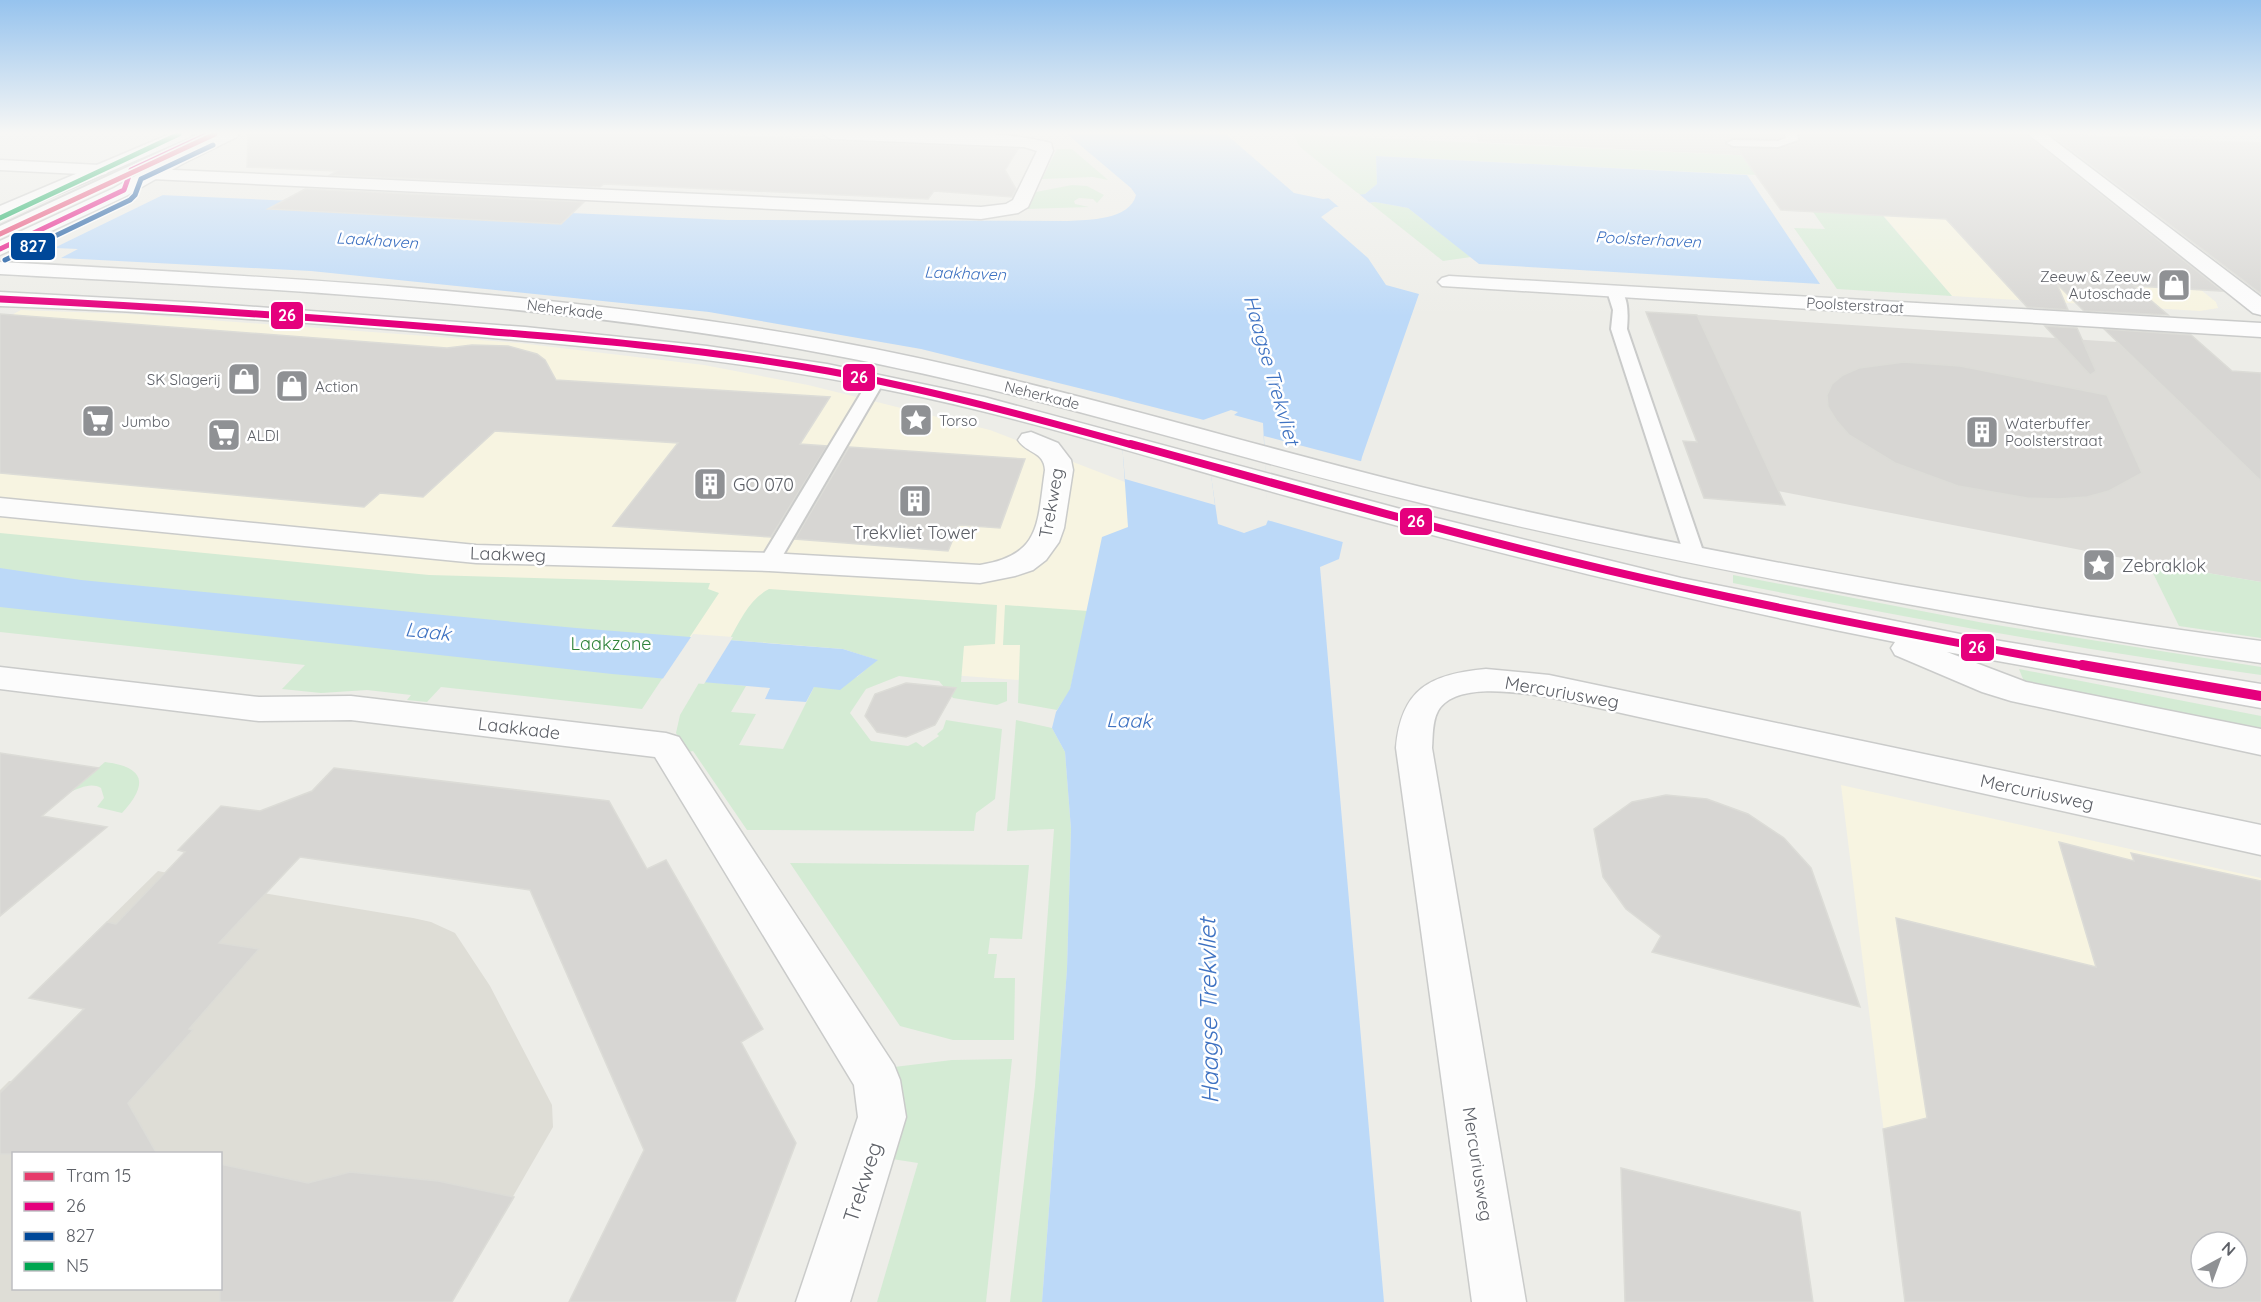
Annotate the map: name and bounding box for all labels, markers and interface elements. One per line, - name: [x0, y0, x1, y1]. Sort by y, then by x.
- water label: Poolsterhaven: [1595, 226, 1702, 252]
- water label: Laakhaven: [335, 227, 419, 253]
- line badge: 827: [10, 232, 56, 261]
- text: 827: [20, 236, 47, 256]
- water label: Laakhaven: [924, 262, 1007, 284]
- place label: Zeeuw & Zeeuw Autoschade: [2040, 267, 2151, 303]
- shop icon: Zeeuw & Zeeuw Autoschade: [2156, 267, 2192, 303]
- water label: Haagse Trekvliet: [1239, 292, 1306, 450]
- street label: Poolsterstraat: [1806, 293, 1904, 317]
- street label: Neherkade: [526, 295, 604, 323]
- line badge: 26: [270, 301, 304, 330]
- text: 26: [278, 305, 296, 325]
- shop icon: SK Slagerij: [226, 361, 262, 397]
- line badge: 26: [842, 363, 876, 392]
- text: 26: [850, 367, 868, 387]
- shop icon: Action: [274, 368, 310, 404]
- place label: SK Slagerij: [147, 370, 221, 389]
- street label: Neherkade: [1002, 376, 1082, 414]
- place label: Action: [315, 377, 359, 396]
- place icon: Torso: [898, 402, 934, 438]
- supermarket icon: Jumbo: [80, 403, 116, 439]
- place label: Torso: [939, 411, 977, 430]
- place label: Jumbo: [121, 412, 170, 431]
- building icon: Waterbuffer Poolsterstraat: [1964, 414, 2000, 450]
- place label: Waterbuffer Poolsterstraat: [2005, 414, 2103, 450]
- supermarket icon: ALDI: [206, 417, 242, 453]
- place label: ALDI: [247, 426, 279, 445]
- building icon: GO 070: [692, 466, 728, 502]
- street label: Trekweg: [1034, 466, 1068, 540]
- place label: GO 070: [733, 473, 794, 496]
- building icon: Trekvliet Tower: [897, 483, 933, 519]
- line badge: 26: [1399, 507, 1433, 536]
- text: 26: [1407, 511, 1425, 531]
- place label: Trekvliet Tower: [852, 521, 978, 544]
- street label: Laakweg: [470, 541, 546, 567]
- place icon: Zebraklok: [2081, 547, 2117, 583]
- place label: Zebraklok: [2122, 554, 2206, 577]
- water label: Laak: [404, 616, 454, 646]
- park label: Laakzone: [570, 632, 652, 655]
- line badge: 26: [1960, 633, 1995, 662]
- text: 26: [1968, 637, 1986, 657]
- street label: Mercuriusweg: [1503, 671, 1621, 713]
- water label: Laak: [1106, 707, 1154, 733]
- street label: Laakkade: [477, 712, 561, 744]
- street label: Mercuriusweg: [1978, 769, 2096, 815]
- water label: Haagse Trekvliet: [1191, 915, 1225, 1104]
- street label: Mercuriusweg: [1458, 1105, 1498, 1223]
- street label: Trekweg: [837, 1139, 887, 1225]
- legend: [12, 1152, 222, 1290]
- text: Tram 15: [66, 1164, 131, 1187]
- text: 26: [66, 1194, 86, 1217]
- text: 827: [66, 1224, 95, 1247]
- north arrow: [2189, 1230, 2249, 1290]
- text: N: [2218, 1237, 2240, 1260]
- text: N5: [66, 1254, 89, 1277]

